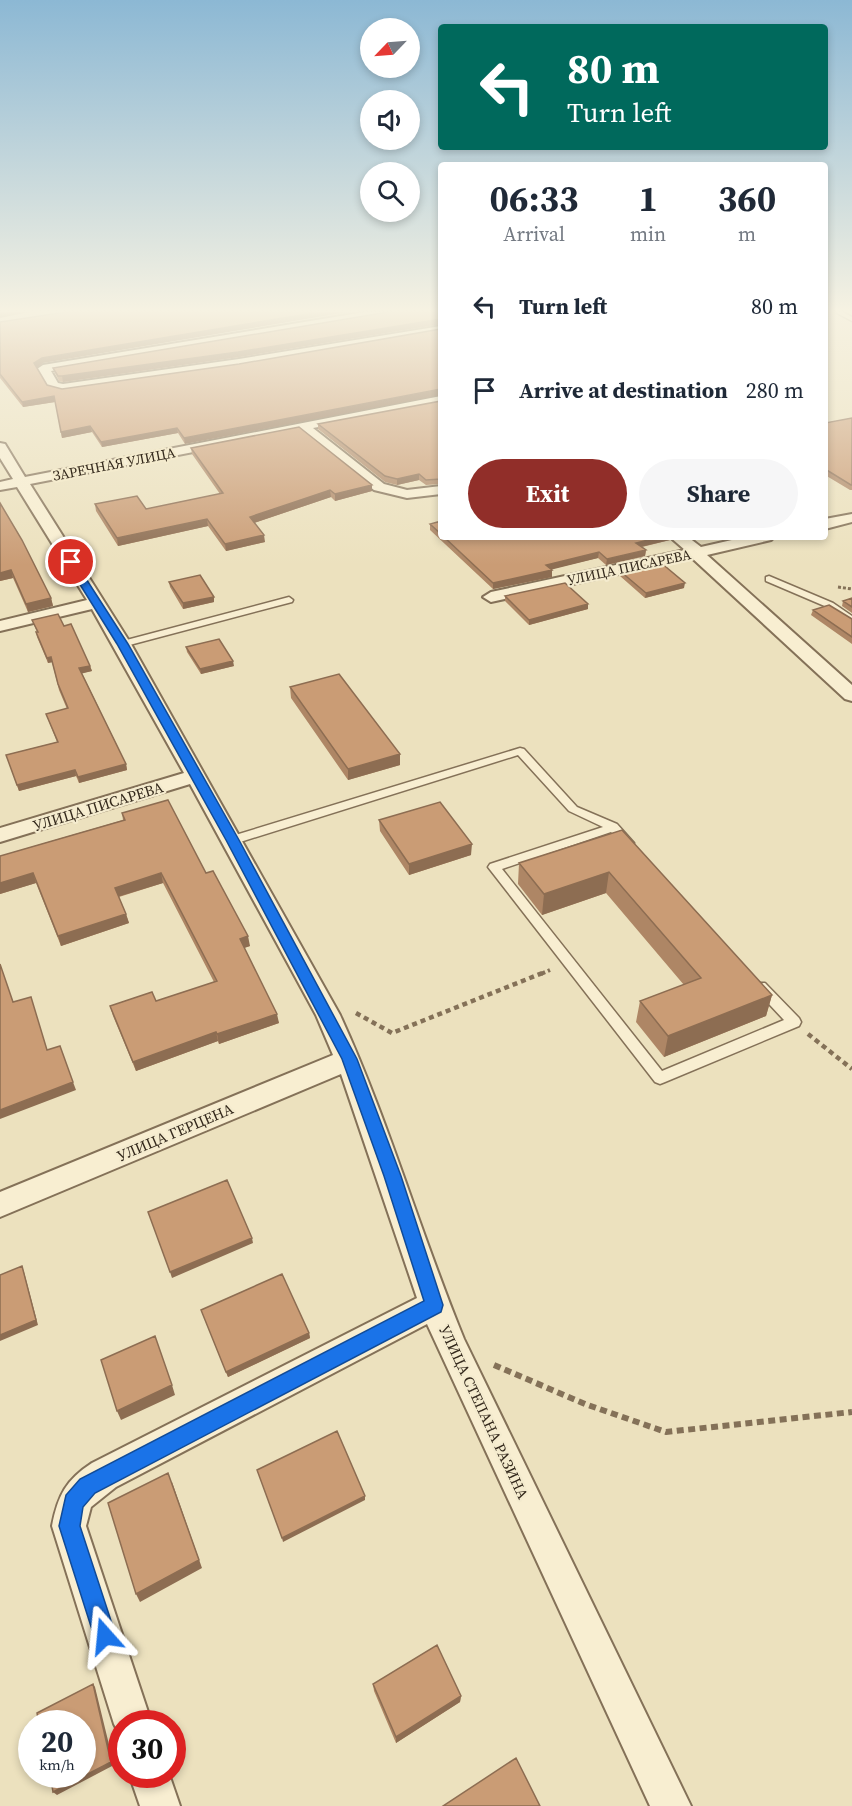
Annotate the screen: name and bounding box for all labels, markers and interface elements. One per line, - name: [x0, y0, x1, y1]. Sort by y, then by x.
- north arrow: [360, 18, 420, 78]
- map controls: [360, 18, 420, 222]
- text: 80 m: [567, 39, 660, 97]
- icon: left: [468, 48, 546, 126]
- button: sound: [360, 90, 420, 150]
- text: Turn left: [567, 94, 671, 131]
- button: search: [360, 162, 420, 222]
- text: 06:33: [490, 174, 578, 223]
- text: 1: [638, 174, 658, 223]
- text: 360: [718, 174, 776, 223]
- text: Arrival: [503, 220, 565, 248]
- text: min: [630, 220, 666, 248]
- text: m: [738, 220, 756, 248]
- icon: left: [468, 290, 501, 323]
- text: Turn left: [519, 291, 607, 321]
- text: 80 m: [751, 291, 798, 321]
- icon: arrive: [468, 374, 501, 407]
- text: Arrive at destination: [519, 375, 728, 405]
- text: 280 m: [746, 375, 804, 405]
- street label: ЗАРЕЧНАЯ УЛИЦА: [51, 442, 178, 486]
- button: Exit: [468, 459, 627, 528]
- button: Share: [639, 459, 798, 528]
- pin: [45, 536, 96, 587]
- street label: УЛИЦА ПИСАРЕВА: [565, 544, 694, 590]
- icon: arrive: [54, 545, 87, 578]
- street label: УЛИЦА ПИСАРЕВА: [30, 776, 166, 836]
- street label: УЛИЦА ГЕРЦЕНА: [114, 1098, 237, 1166]
- street label: УЛИЦА СТЕПАНА РАЗИНА: [434, 1321, 534, 1503]
- position arrow: [73, 1604, 137, 1668]
- speed limit sign: 30: [108, 1710, 186, 1788]
- text: 20: [41, 1721, 73, 1762]
- text: km/h: [39, 1754, 75, 1775]

